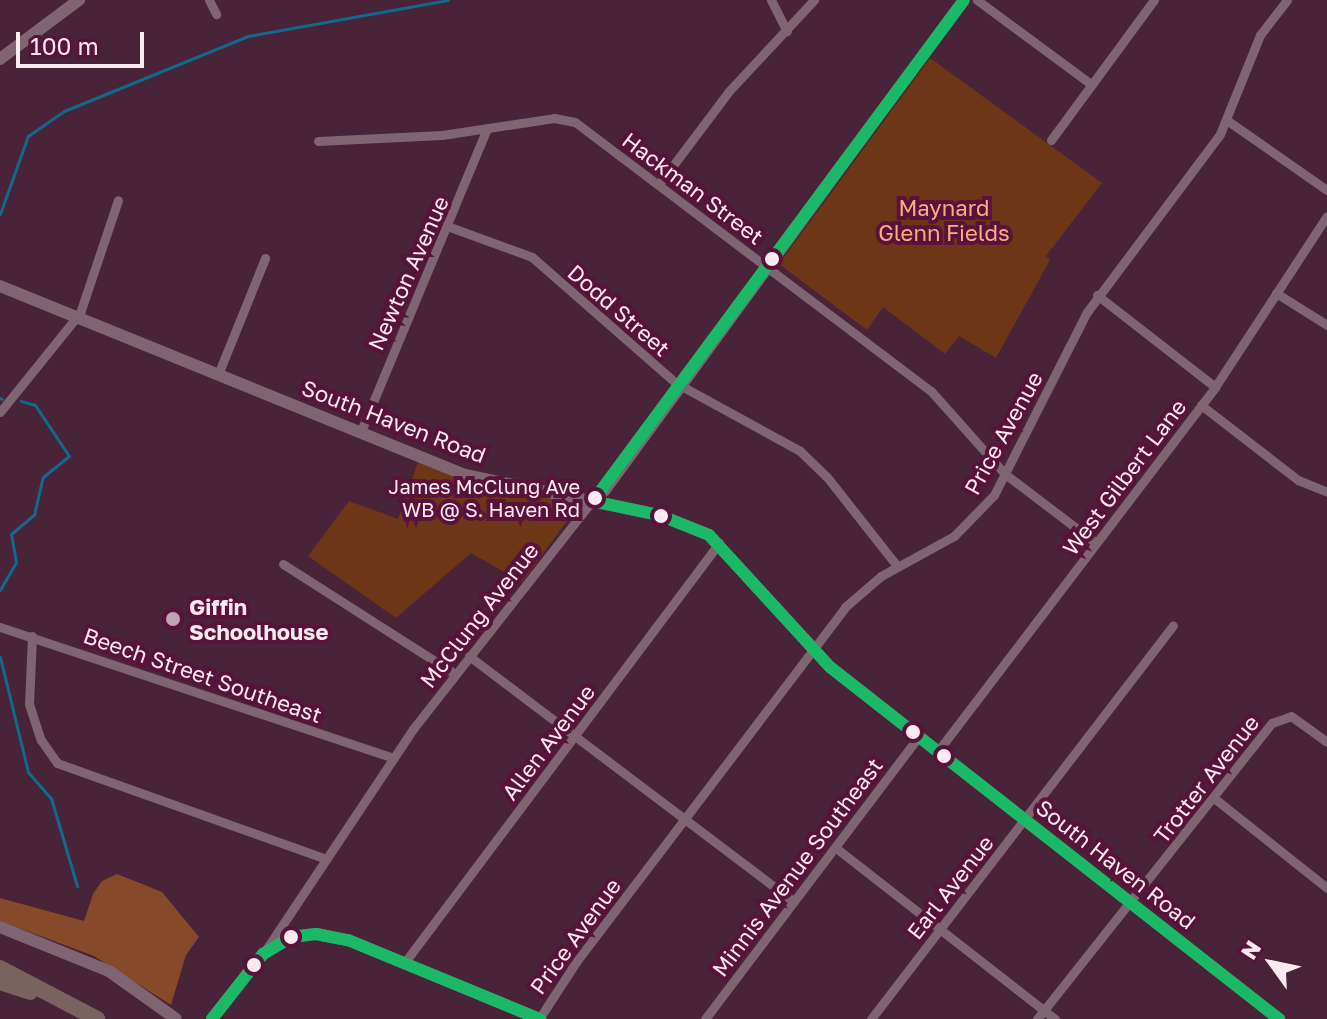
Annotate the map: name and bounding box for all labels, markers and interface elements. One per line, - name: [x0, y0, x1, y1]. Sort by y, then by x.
- scale bar: [20, 16, 148, 66]
- text: 100 m: [30, 31, 99, 60]
- street label: Hackman Street: [617, 126, 769, 250]
- street label: Newton Avenue: [362, 192, 454, 354]
- park label: Maynard Glenn Fields: [878, 194, 1010, 246]
- unlabelled marker: [764, 251, 780, 267]
- street label: Dodd Street: [563, 259, 675, 361]
- street label: Price Avenue: [958, 367, 1048, 499]
- street label: South Haven Road: [298, 374, 490, 468]
- street label: West Gilbert Lane: [1057, 394, 1191, 560]
- place label: James McClung Ave WB @ S. Haven Rd: [388, 474, 580, 521]
- marker: James McClung Ave WB @ S. Haven Rd: [587, 490, 603, 506]
- unlabelled marker: [653, 508, 669, 524]
- street label: McClung Avenue: [414, 537, 544, 693]
- place label: Giffin Schoolhouse: [189, 593, 328, 644]
- marker: Giffin Schoolhouse: [164, 610, 182, 628]
- street label: Beech Street Southeast: [80, 622, 326, 728]
- street label: Allen Avenue: [496, 679, 600, 805]
- street label: Trotter Avenue: [1148, 710, 1264, 848]
- unlabelled marker: [905, 724, 921, 740]
- unlabelled marker: [936, 748, 952, 764]
- street label: Minnis Avenue Southeast: [706, 753, 888, 981]
- street label: South Haven Road: [1031, 794, 1201, 934]
- street label: Earl Avenue: [901, 830, 999, 944]
- street label: Price Avenue: [524, 873, 626, 999]
- north arrow: [1231, 923, 1311, 1003]
- unlabelled marker: [283, 929, 299, 945]
- text: N: [1235, 935, 1266, 964]
- unlabelled marker: [246, 957, 262, 973]

